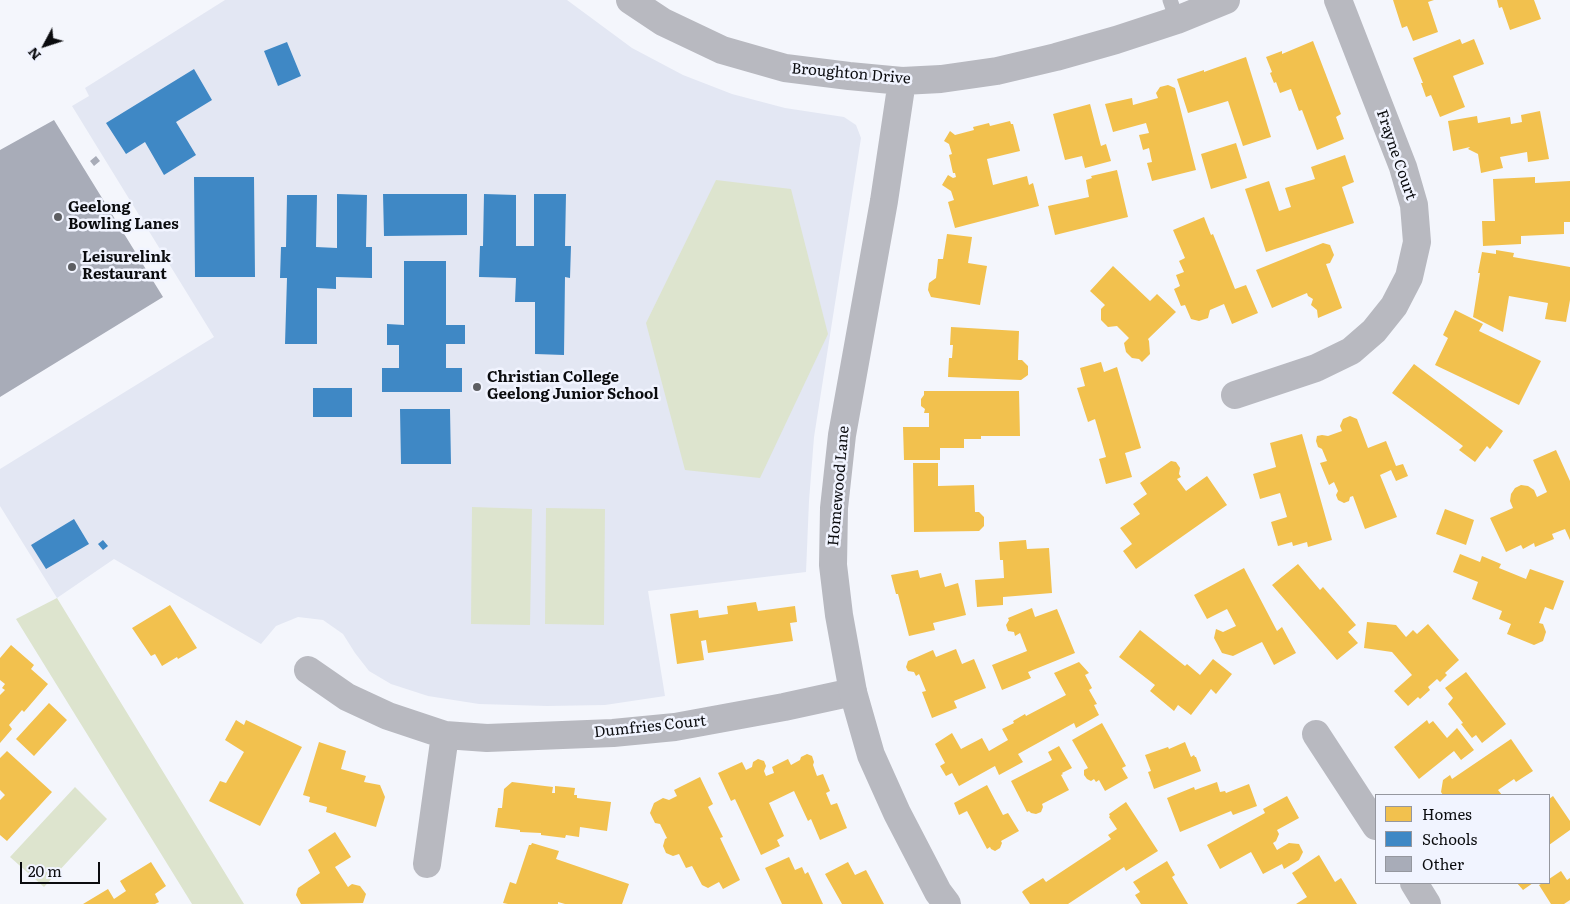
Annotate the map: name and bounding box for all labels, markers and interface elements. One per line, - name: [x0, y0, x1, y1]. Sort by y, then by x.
- north arrow: [20, 20, 70, 70]
- text: N: [22, 44, 45, 66]
- street label: Broughton Drive: [791, 60, 911, 88]
- street label: Frayne Court: [1372, 107, 1420, 203]
- place label: Geelong Bowling Lanes: [68, 199, 179, 234]
- marker: Geelong Bowling Lanes: [52, 211, 64, 223]
- place label: Leisurelink Restaurant: [82, 249, 171, 284]
- marker: Leisurelink Restaurant: [66, 261, 78, 273]
- place label: Christian College Geelong Junior School: [487, 369, 659, 404]
- marker: Christian College Geelong Junior School: [471, 381, 483, 393]
- street label: Homewood Lane: [825, 425, 853, 547]
- street label: Dumfries Court: [593, 712, 707, 742]
- legend: [1375, 794, 1550, 884]
- text: Homes: [1422, 802, 1472, 825]
- text: Schools: [1422, 827, 1477, 850]
- scale bar: [22, 852, 102, 884]
- text: Other: [1422, 852, 1464, 875]
- text: 20 m: [28, 859, 62, 882]

